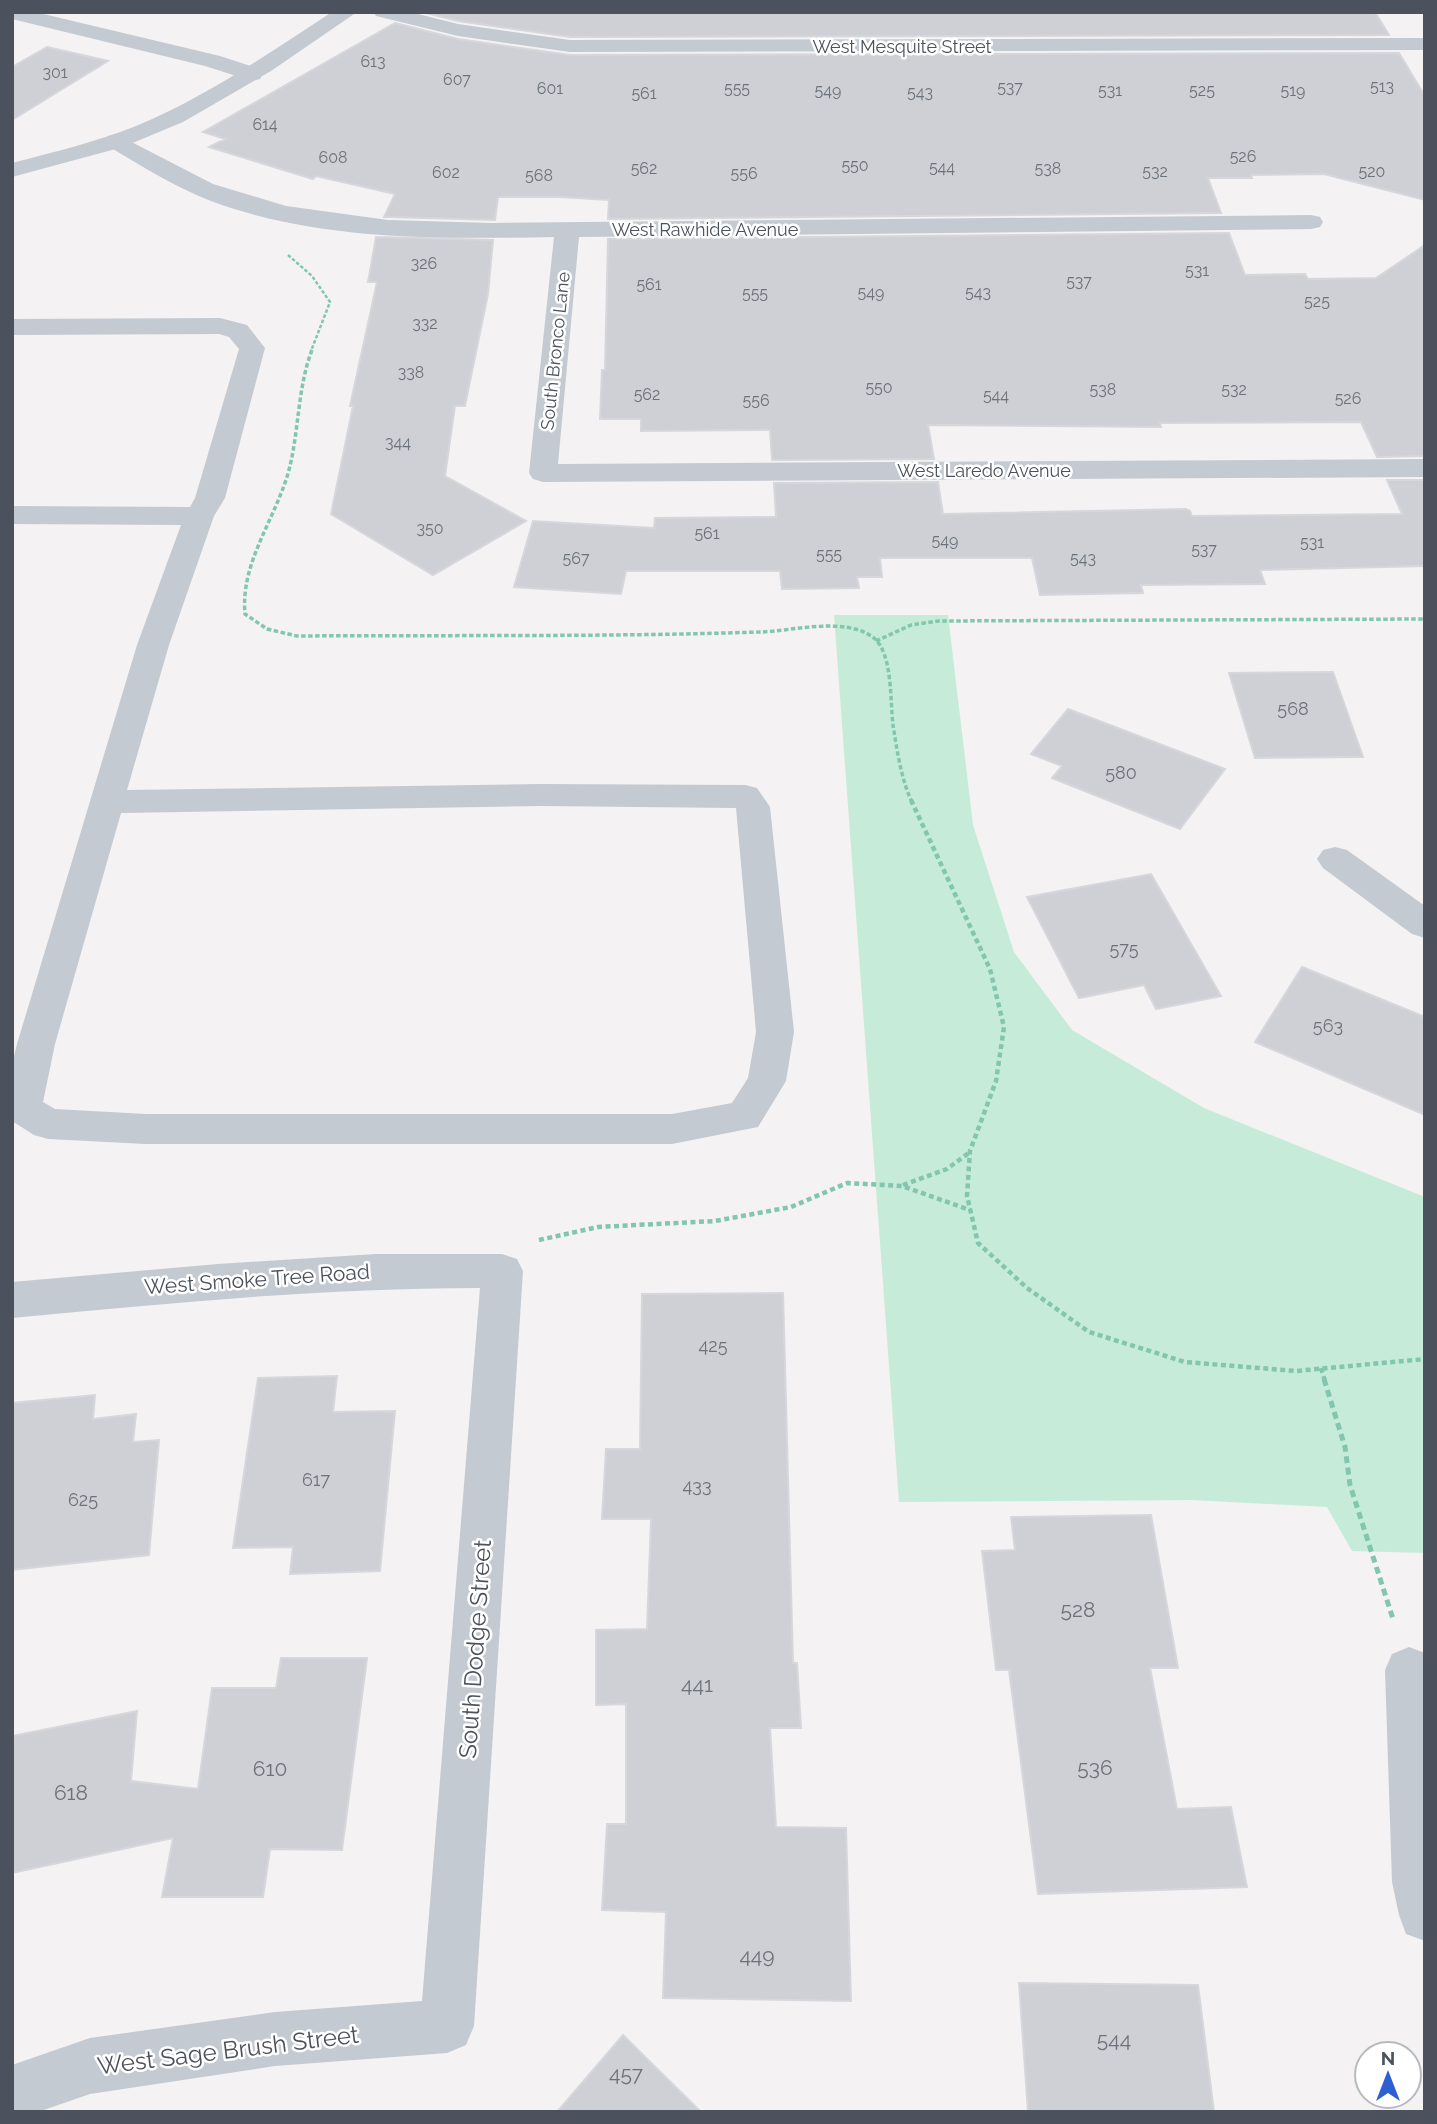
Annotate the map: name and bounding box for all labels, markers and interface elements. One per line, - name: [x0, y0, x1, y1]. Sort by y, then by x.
- street label: West Mesquite Street: [812, 36, 992, 57]
- house number: 613: [360, 52, 386, 71]
- house number: 301: [42, 63, 68, 82]
- house number: 607: [443, 70, 471, 89]
- house number: 513: [1370, 77, 1394, 96]
- house number: 537: [997, 78, 1023, 97]
- house number: 601: [537, 79, 563, 98]
- house number: 555: [724, 79, 750, 98]
- house number: 549: [815, 81, 841, 100]
- house number: 531: [1098, 81, 1122, 100]
- house number: 525: [1189, 81, 1215, 100]
- house number: 519: [1281, 81, 1305, 100]
- house number: 543: [907, 83, 933, 102]
- house number: 561: [631, 84, 657, 103]
- house number: 614: [252, 115, 278, 134]
- house number: 526: [1230, 147, 1256, 166]
- house number: 608: [319, 148, 347, 167]
- house number: 550: [841, 156, 869, 175]
- house number: 544: [929, 158, 955, 177]
- house number: 562: [631, 159, 657, 178]
- house number: 538: [1035, 159, 1061, 178]
- house number: 532: [1142, 162, 1168, 181]
- house number: 520: [1359, 162, 1385, 181]
- house number: 602: [432, 163, 460, 182]
- house number: 556: [730, 164, 758, 183]
- house number: 568: [525, 166, 553, 185]
- street label: West Rawhide Avenue: [612, 219, 799, 240]
- house number: 326: [411, 254, 437, 273]
- house number: 531: [1185, 261, 1209, 280]
- street label: South Bronco Lane: [536, 270, 574, 431]
- house number: 537: [1066, 272, 1092, 291]
- house number: 561: [636, 275, 662, 294]
- house number: 549: [858, 283, 884, 302]
- house number: 543: [965, 283, 991, 302]
- house number: 555: [742, 284, 768, 303]
- house number: 525: [1304, 292, 1330, 311]
- house number: 332: [412, 314, 438, 333]
- house number: 338: [398, 363, 424, 382]
- house number: 550: [865, 378, 893, 397]
- house number: 538: [1090, 380, 1116, 399]
- house number: 532: [1221, 380, 1247, 399]
- house number: 562: [634, 385, 660, 404]
- house number: 544: [983, 386, 1009, 405]
- house number: 526: [1335, 389, 1361, 408]
- house number: 556: [742, 391, 770, 410]
- house number: 344: [385, 433, 411, 452]
- street label: West Laredo Avenue: [897, 460, 1071, 481]
- house number: 350: [416, 519, 444, 538]
- house number: 561: [694, 524, 720, 543]
- house number: 549: [932, 531, 958, 550]
- house number: 531: [1300, 533, 1324, 552]
- house number: 537: [1191, 540, 1217, 559]
- house number: 555: [816, 545, 842, 564]
- house number: 567: [563, 549, 590, 568]
- house number: 543: [1070, 549, 1096, 568]
- house number: 568: [1277, 698, 1309, 719]
- house number: 580: [1105, 762, 1137, 783]
- house number: 575: [1110, 938, 1139, 959]
- house number: 563: [1313, 1015, 1343, 1036]
- street label: West Smoke Tree Road: [143, 1259, 371, 1299]
- house number: 425: [698, 1335, 728, 1356]
- house number: 617: [302, 1469, 330, 1490]
- house number: 433: [682, 1475, 712, 1496]
- house number: 625: [68, 1489, 98, 1510]
- street label: South Dodge Street: [453, 1539, 497, 1759]
- house number: 528: [1061, 1597, 1095, 1622]
- house number: 441: [681, 1672, 713, 1697]
- house number: 536: [1077, 1755, 1113, 1780]
- house number: 610: [253, 1756, 287, 1781]
- house number: 618: [54, 1780, 88, 1805]
- house number: 449: [739, 1943, 775, 1968]
- street label: West Sage Brush Street: [96, 2020, 360, 2080]
- house number: 544: [1097, 2027, 1131, 2052]
- north arrow: [1353, 2040, 1423, 2110]
- text: N: [1381, 2047, 1395, 2069]
- house number: 457: [609, 2061, 644, 2086]

